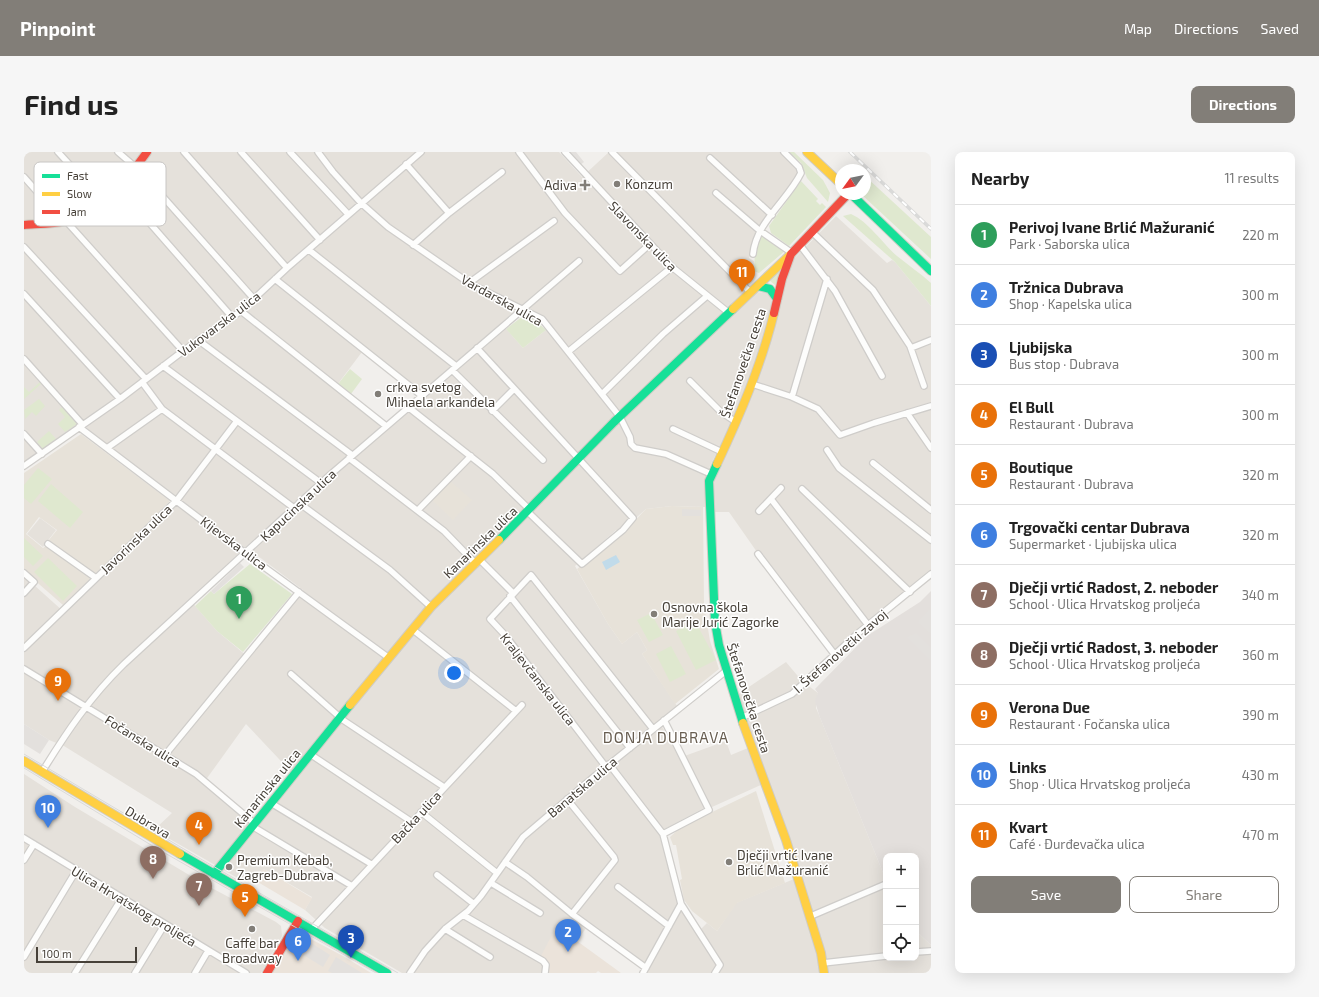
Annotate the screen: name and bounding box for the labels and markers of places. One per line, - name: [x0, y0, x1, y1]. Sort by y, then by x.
- place label: Konzum: [625, 176, 673, 192]
- place label: Adiva: [544, 177, 577, 193]
- marker: Konzum: [612, 179, 622, 189]
- marker: Adiva: [580, 180, 590, 190]
- pin: 11: [729, 259, 755, 292]
- place label: crkva svetog Mihaela arkanđela: [386, 379, 495, 410]
- marker: crkva svetog Mihaela arkanđela: [373, 389, 383, 399]
- pin: 1: [226, 586, 252, 619]
- place label: Osnovna škola Marije Jurić Zagorke: [662, 599, 779, 630]
- marker: Osnovna škola Marije Jurić Zagorke: [649, 609, 659, 619]
- pin: 9: [45, 668, 71, 701]
- pin: 10: [35, 795, 61, 828]
- pin: 4: [186, 812, 212, 845]
- pin: 8: [140, 846, 166, 879]
- place label: Dječji vrtić Ivane Brlić Mažuranić: [737, 847, 833, 878]
- place label: Premium Kebab, Zagreb-Dubrava: [237, 852, 334, 883]
- marker: Dječji vrtić Ivane Brlić Mažuranić: [724, 857, 734, 867]
- marker: Premium Kebab, Zagreb-Dubrava: [224, 862, 234, 872]
- pin: 7: [186, 873, 212, 906]
- pin: 5: [232, 884, 258, 917]
- pin: 2: [555, 919, 581, 952]
- marker: Caffe bar Broadway: [247, 924, 257, 934]
- pin: 3: [338, 925, 364, 958]
- pin: 6: [285, 928, 311, 961]
- place label: Caffe bar Broadway: [222, 935, 282, 966]

